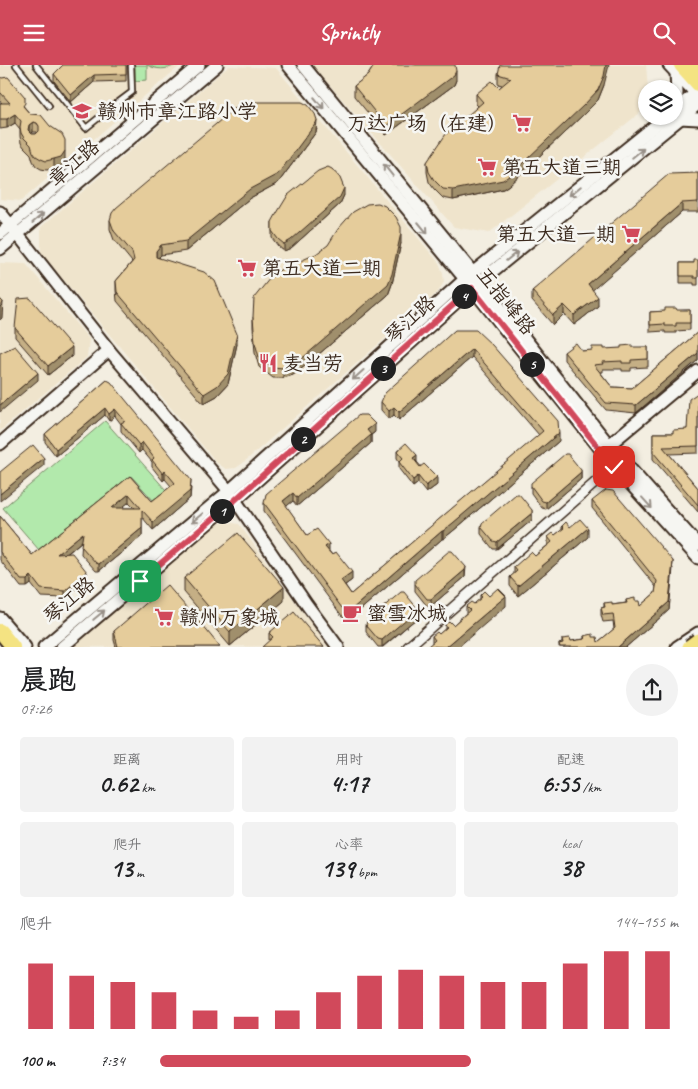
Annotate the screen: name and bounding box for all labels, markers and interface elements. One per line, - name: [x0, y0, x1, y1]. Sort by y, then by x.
- icon: menu: [20, 19, 48, 47]
- text: Sprintly: [319, 19, 379, 47]
- icon: search: [650, 19, 678, 47]
- map controls: [638, 80, 683, 125]
- button: layers: [638, 80, 683, 125]
- one-way arrow: [314, 96, 325, 109]
- place label: 赣州市章江路小学: [97, 99, 257, 124]
- school or university icon: 赣州市章江路小学: [71, 100, 93, 122]
- place label: 万达广场（在建）: [347, 111, 507, 136]
- supermarket icon: 万达广场（在建）: [511, 112, 533, 134]
- street label: 章江路: [43, 133, 106, 192]
- one-way arrow: [631, 148, 644, 159]
- place label: 第五大道三期: [502, 155, 622, 180]
- supermarket icon: 第五大道三期: [476, 156, 498, 178]
- one-way arrow: [383, 163, 394, 176]
- one-way arrow: [569, 185, 582, 196]
- one-way arrow: [31, 213, 44, 224]
- one-way arrow: [417, 221, 428, 234]
- place label: 第五大道一期: [496, 222, 616, 247]
- supermarket icon: 第五大道一期: [620, 223, 642, 245]
- one-way arrow: [505, 250, 518, 261]
- place label: 第五大道二期: [262, 256, 382, 281]
- supermarket icon: 第五大道二期: [236, 257, 258, 279]
- street label: 五指峰路: [471, 262, 542, 341]
- pin: 4: [452, 283, 476, 309]
- text: 4: [461, 288, 468, 305]
- street label: 琴江路: [379, 289, 441, 348]
- place label: 麦当劳: [283, 351, 343, 376]
- pin: 5: [520, 351, 544, 377]
- restaurant icon: 麦当劳: [257, 352, 279, 374]
- pin: 3: [370, 355, 396, 381]
- text: 5: [529, 356, 536, 373]
- text: 3: [380, 360, 387, 377]
- one-way arrow: [351, 369, 364, 381]
- pin: 2: [290, 427, 316, 451]
- text: 2: [300, 431, 307, 448]
- pin: [593, 446, 635, 488]
- icon: check: [600, 453, 628, 481]
- one-way arrow: [641, 496, 653, 509]
- pin: 1: [210, 499, 234, 523]
- text: 1: [219, 503, 226, 520]
- one-way arrow: [190, 512, 203, 523]
- pin: [119, 560, 161, 602]
- icon: arrive: [126, 567, 154, 595]
- street label: 琴江路: [38, 570, 101, 629]
- place label: 蜜雪冰城: [367, 601, 447, 626]
- cafe icon: 蜜雪冰城: [341, 602, 363, 624]
- place label: 赣州万象城: [179, 605, 279, 630]
- supermarket icon: 赣州万象城: [153, 606, 175, 628]
- one-way arrow: [92, 609, 105, 621]
- text: 晨跑: [20, 662, 76, 697]
- button: share: [626, 664, 678, 716]
- text: 07:26: [20, 699, 52, 719]
- text: 距离: [113, 751, 141, 768]
- text: 用时: [335, 751, 363, 768]
- text: 配速: [557, 751, 585, 768]
- text: 0.62: [99, 768, 138, 800]
- text: 4:17: [330, 768, 368, 800]
- text: 6:55: [541, 768, 579, 800]
- text: km: [138, 779, 155, 796]
- text: /km: [579, 779, 601, 796]
- text: kcal: [562, 835, 580, 852]
- text: 爬升: [113, 836, 141, 853]
- text: 心率: [335, 836, 363, 853]
- text: 38: [560, 852, 582, 884]
- text: 13: [110, 853, 133, 885]
- text: 139: [321, 853, 354, 885]
- text: m: [133, 864, 144, 881]
- text: bpm: [354, 864, 377, 881]
- text: 144–155 m: [615, 912, 678, 932]
- text: 爬升: [20, 914, 52, 934]
- text: 100 m: [20, 1051, 55, 1071]
- text: 7:34: [100, 1051, 125, 1071]

